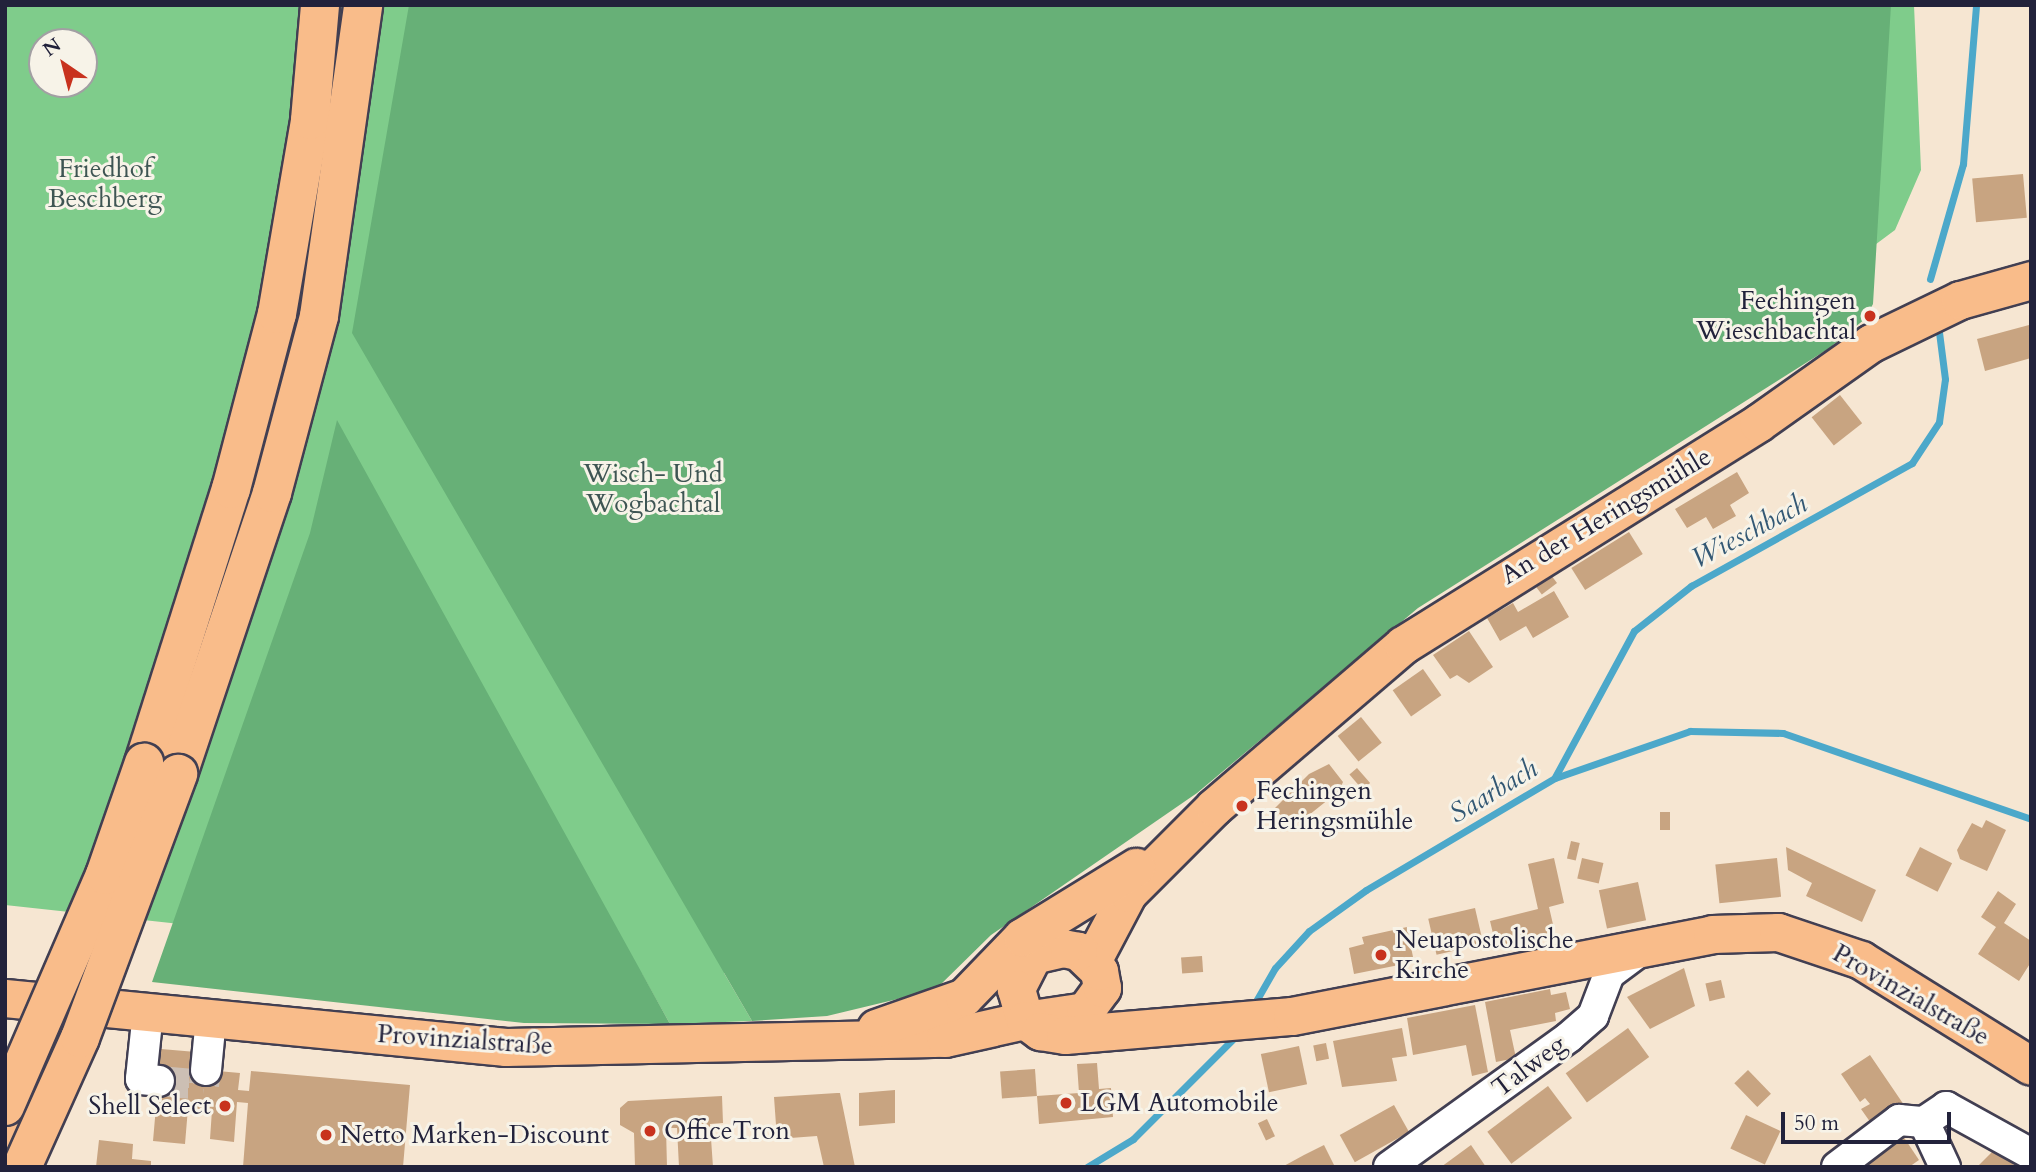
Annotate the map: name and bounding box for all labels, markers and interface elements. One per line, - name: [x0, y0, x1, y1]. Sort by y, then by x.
- north arrow: [28, 28, 98, 98]
- text: N: [38, 32, 66, 63]
- park label: Friedhof Beschberg: [48, 153, 162, 214]
- place label: Fechingen Wieschbachtal: [1696, 285, 1856, 346]
- marker: Fechingen Wieschbachtal: [1862, 308, 1878, 324]
- street label: An der Heringsmühle: [1495, 441, 1717, 591]
- park label: Wisch- Und Wogbachtal: [583, 458, 723, 520]
- water label: Wieschbach: [1685, 487, 1813, 575]
- water label: Saarbach: [1443, 752, 1543, 830]
- place label: Fechingen Heringsmühle: [1256, 775, 1413, 836]
- marker: Fechingen Heringsmühle: [1234, 798, 1250, 814]
- place label: Neuapostolische Kirche: [1395, 924, 1574, 986]
- street label: Provinzialstraße: [1827, 938, 1995, 1052]
- marker: Neuapostolische Kirche: [1373, 947, 1389, 963]
- street label: Provinzialstraße: [376, 1018, 554, 1062]
- street label: Talweg: [1486, 1028, 1572, 1104]
- place label: LGM Automobile: [1080, 1087, 1279, 1119]
- place label: Shell Select: [88, 1090, 211, 1122]
- marker: LGM Automobile: [1058, 1095, 1074, 1111]
- marker: Shell Select: [217, 1098, 233, 1114]
- scale bar: [1784, 1098, 1954, 1142]
- text: 50 m: [1794, 1109, 1839, 1138]
- place label: OfficeTron: [664, 1115, 790, 1147]
- place label: Netto Marken-Discount: [340, 1119, 609, 1151]
- marker: OfficeTron: [642, 1123, 658, 1139]
- marker: Netto Marken-Discount: [318, 1127, 334, 1143]

